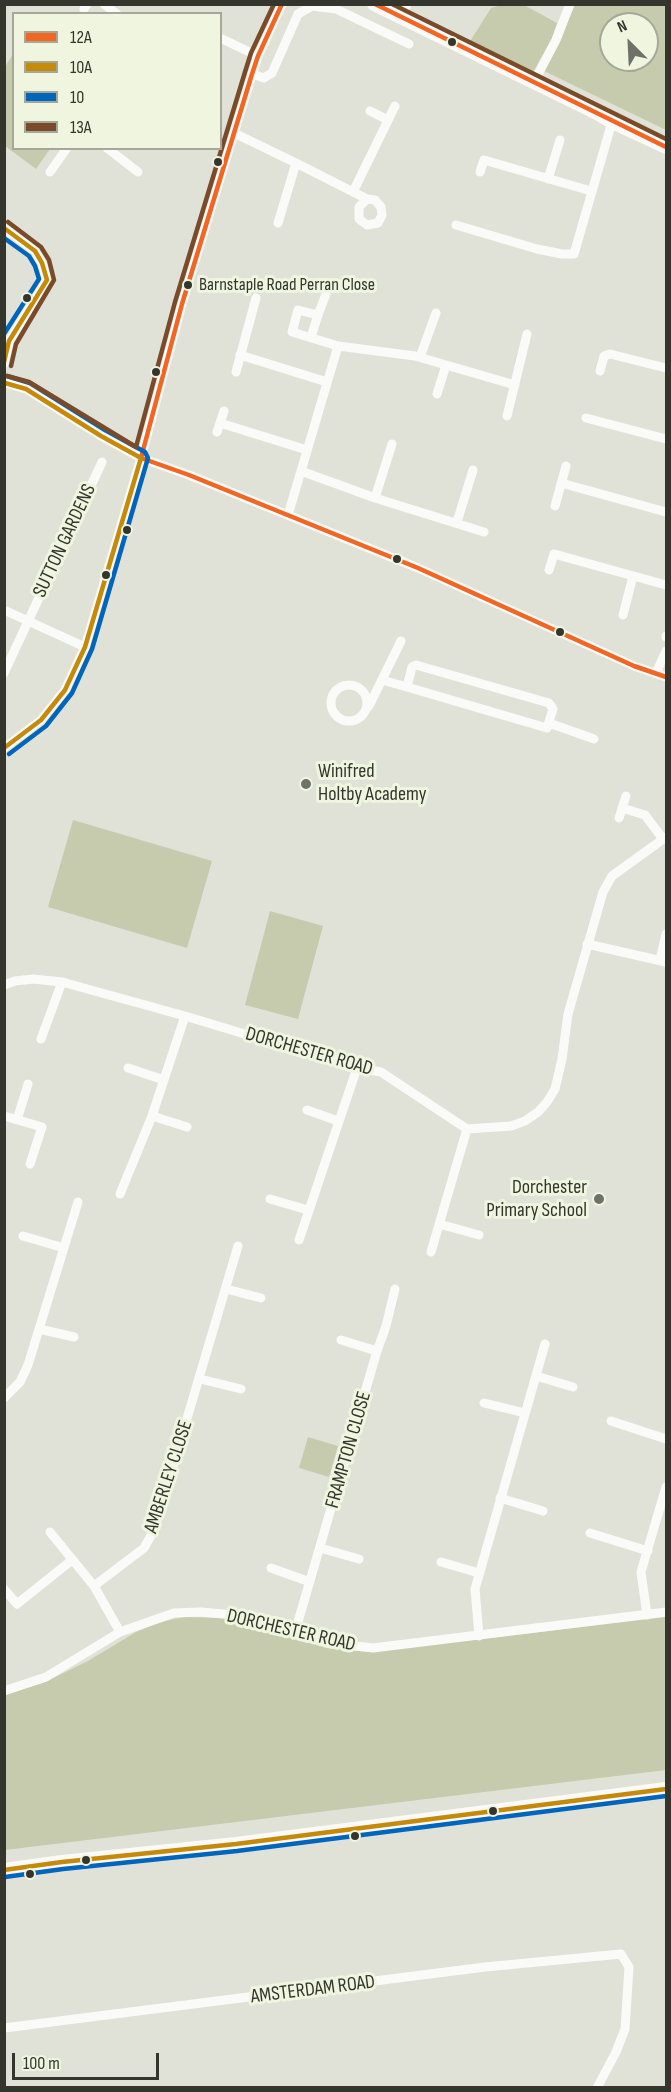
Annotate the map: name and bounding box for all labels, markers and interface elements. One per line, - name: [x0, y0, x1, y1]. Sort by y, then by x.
- legend: [12, 12, 222, 150]
- north arrow: [599, 12, 659, 72]
- text: N: [615, 17, 630, 37]
- text: 12A: [70, 27, 92, 48]
- unlabelled marker: [446, 36, 458, 48]
- text: 10A: [70, 57, 92, 78]
- text: 10: [70, 87, 84, 108]
- text: 13A: [70, 117, 92, 138]
- unlabelled marker: [212, 156, 224, 168]
- place label: Barnstaple Road Perran Close: [199, 274, 375, 296]
- marker: Barnstaple Road Perran Close: [182, 279, 194, 291]
- unlabelled marker: [21, 292, 33, 304]
- unlabelled marker: [150, 366, 162, 378]
- street label: SUTTON GARDENS: [28, 480, 102, 602]
- unlabelled marker: [121, 524, 133, 536]
- unlabelled marker: [391, 553, 403, 565]
- unlabelled marker: [100, 569, 112, 581]
- unlabelled marker: [554, 626, 566, 638]
- place label: Winifred Holtby Academy: [318, 760, 426, 807]
- marker: Winifred Holtby Academy: [299, 777, 313, 791]
- street label: DORCHESTER ROAD: [243, 1022, 375, 1082]
- place label: Dorchester Primary School: [486, 1176, 587, 1223]
- marker: Dorchester Primary School: [592, 1192, 606, 1206]
- street label: FRAMPTON CLOSE: [321, 1389, 377, 1511]
- street label: AMBERLEY CLOSE: [139, 1418, 199, 1536]
- street label: DORCHESTER ROAD: [224, 1605, 358, 1657]
- unlabelled marker: [487, 1805, 499, 1817]
- unlabelled marker: [349, 1830, 361, 1842]
- unlabelled marker: [80, 1854, 92, 1866]
- unlabelled marker: [24, 1868, 36, 1880]
- street label: AMSTERDAM ROAD: [250, 1970, 376, 2010]
- scale bar: [15, 2041, 162, 2079]
- text: 100 m: [23, 2053, 60, 2074]

